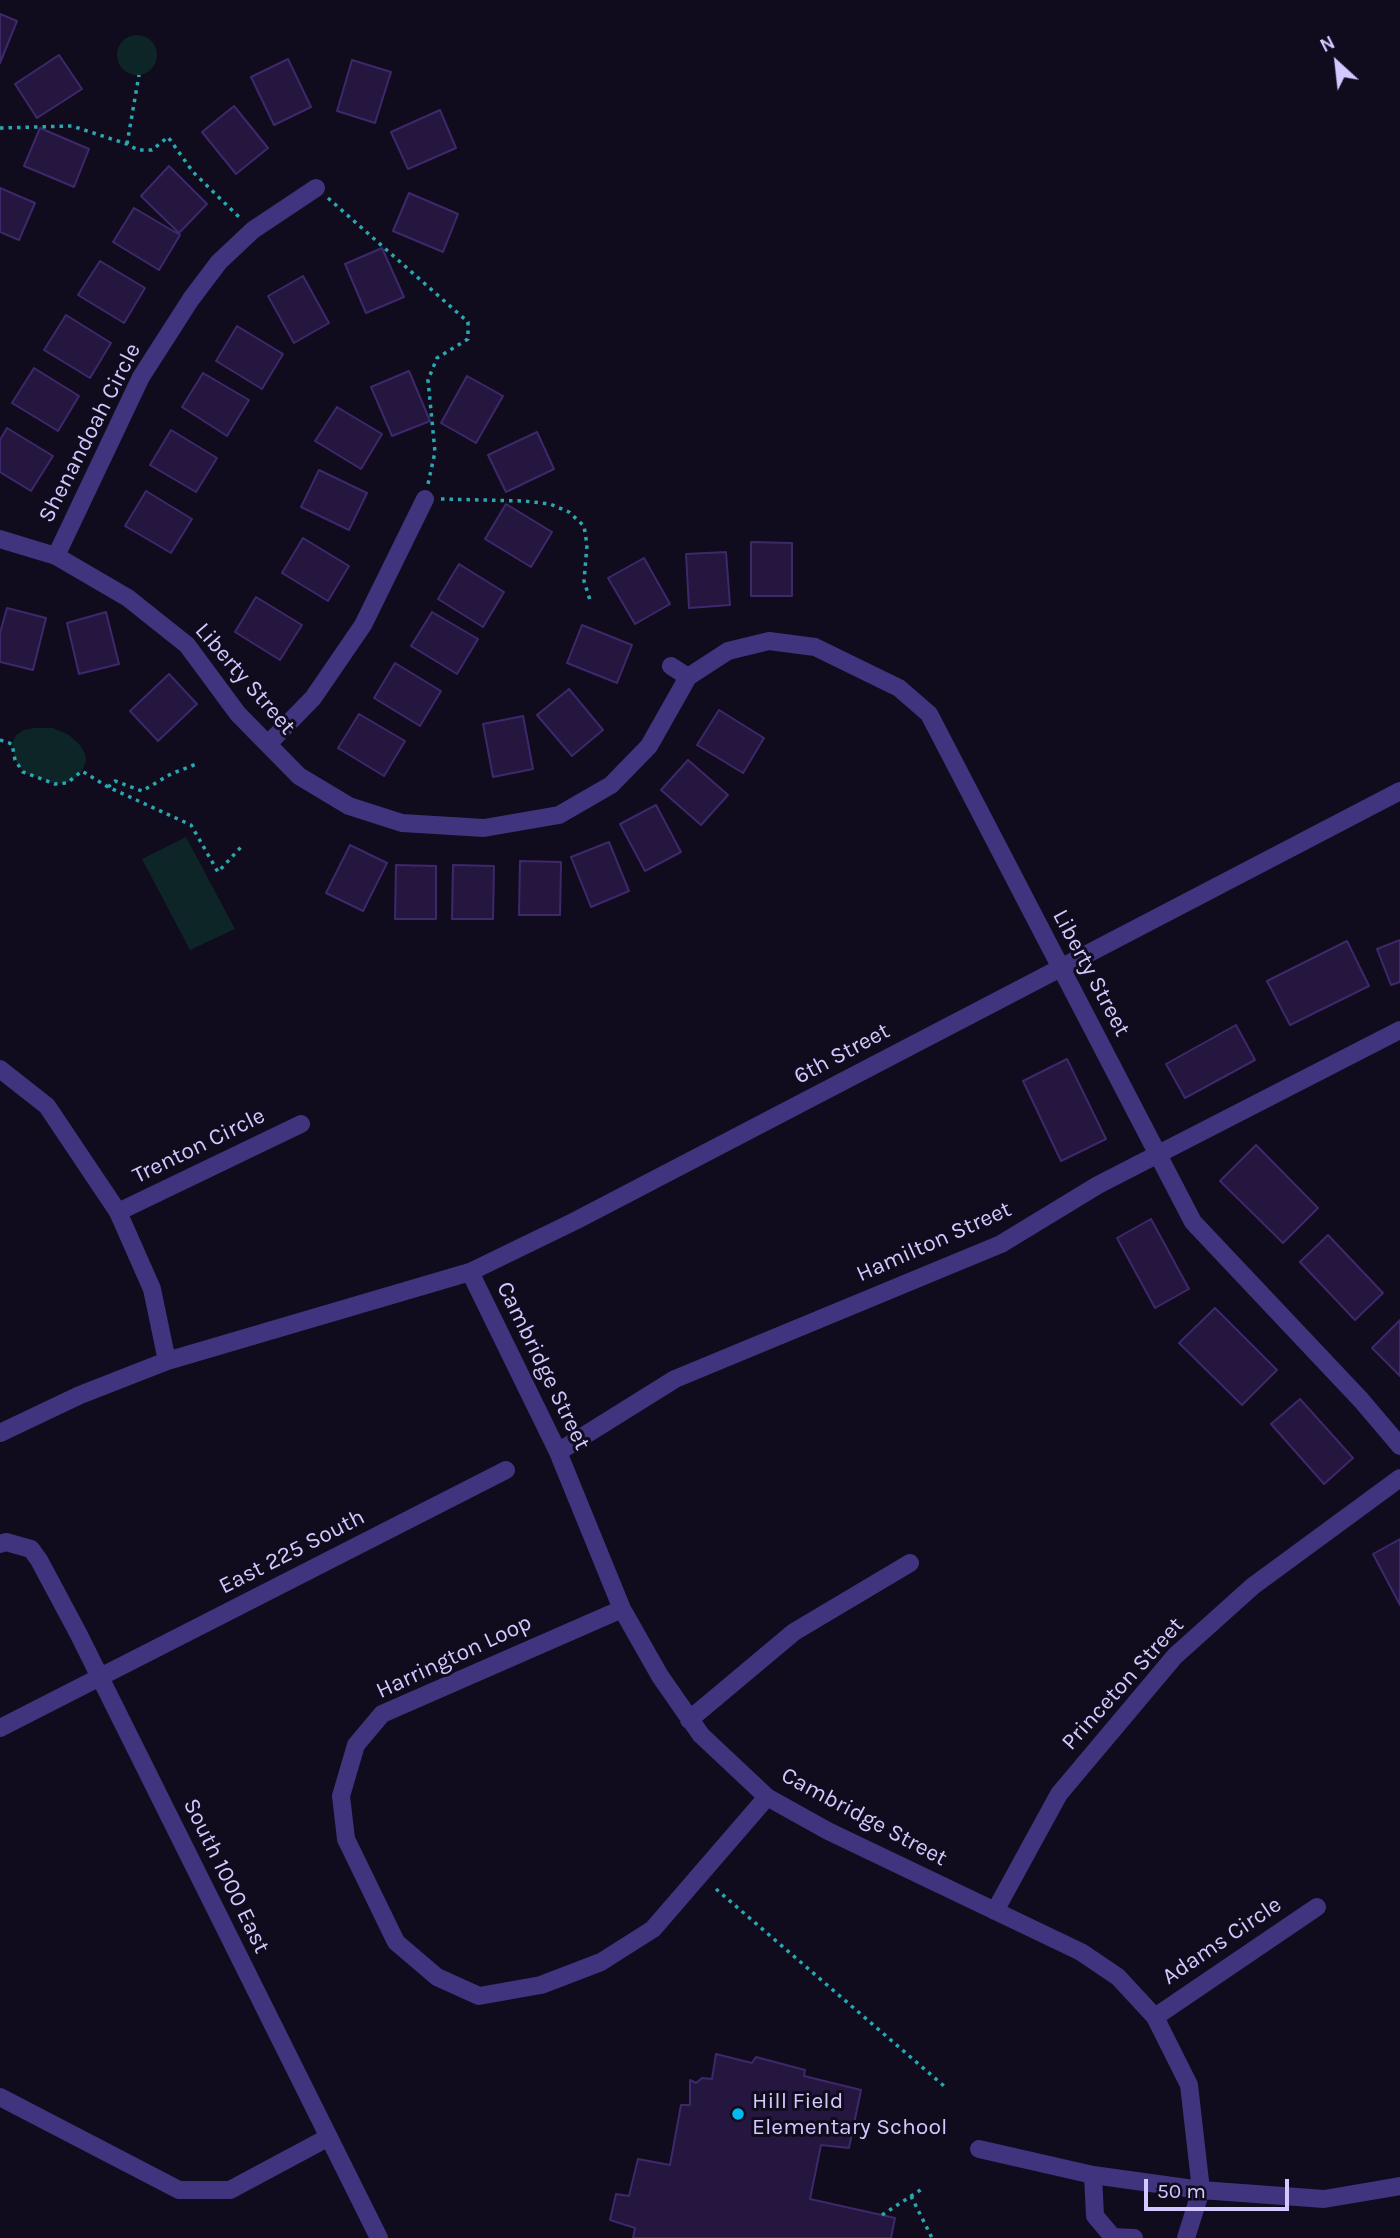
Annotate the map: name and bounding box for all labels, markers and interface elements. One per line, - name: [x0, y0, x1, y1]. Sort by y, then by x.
- north arrow: [1302, 28, 1372, 98]
- text: N: [1316, 31, 1339, 57]
- street label: Shenandoah Circle: [33, 339, 147, 527]
- street label: Liberty Street: [189, 617, 301, 741]
- street label: Liberty Street: [1046, 905, 1136, 1041]
- street label: 6th Street: [789, 1017, 895, 1091]
- street label: Trenton Circle: [128, 1102, 270, 1190]
- street label: Hamilton Street: [852, 1196, 1016, 1288]
- street label: Cambridge Street: [490, 1277, 596, 1455]
- street label: East 225 South: [215, 1503, 369, 1601]
- street label: Harrington Loop: [372, 1609, 536, 1705]
- street label: Princeton Street: [1056, 1612, 1190, 1756]
- street label: Cambridge Street: [776, 1762, 952, 1872]
- street label: South 1000 East: [177, 1794, 275, 1958]
- street label: Adams Circle: [1157, 1891, 1287, 1991]
- place label: Hill Field Elementary School: [752, 2087, 947, 2141]
- marker: Hill Field Elementary School: [730, 2106, 746, 2122]
- scale bar: [1148, 2164, 1293, 2208]
- text: 50 m: [1157, 2179, 1206, 2203]

